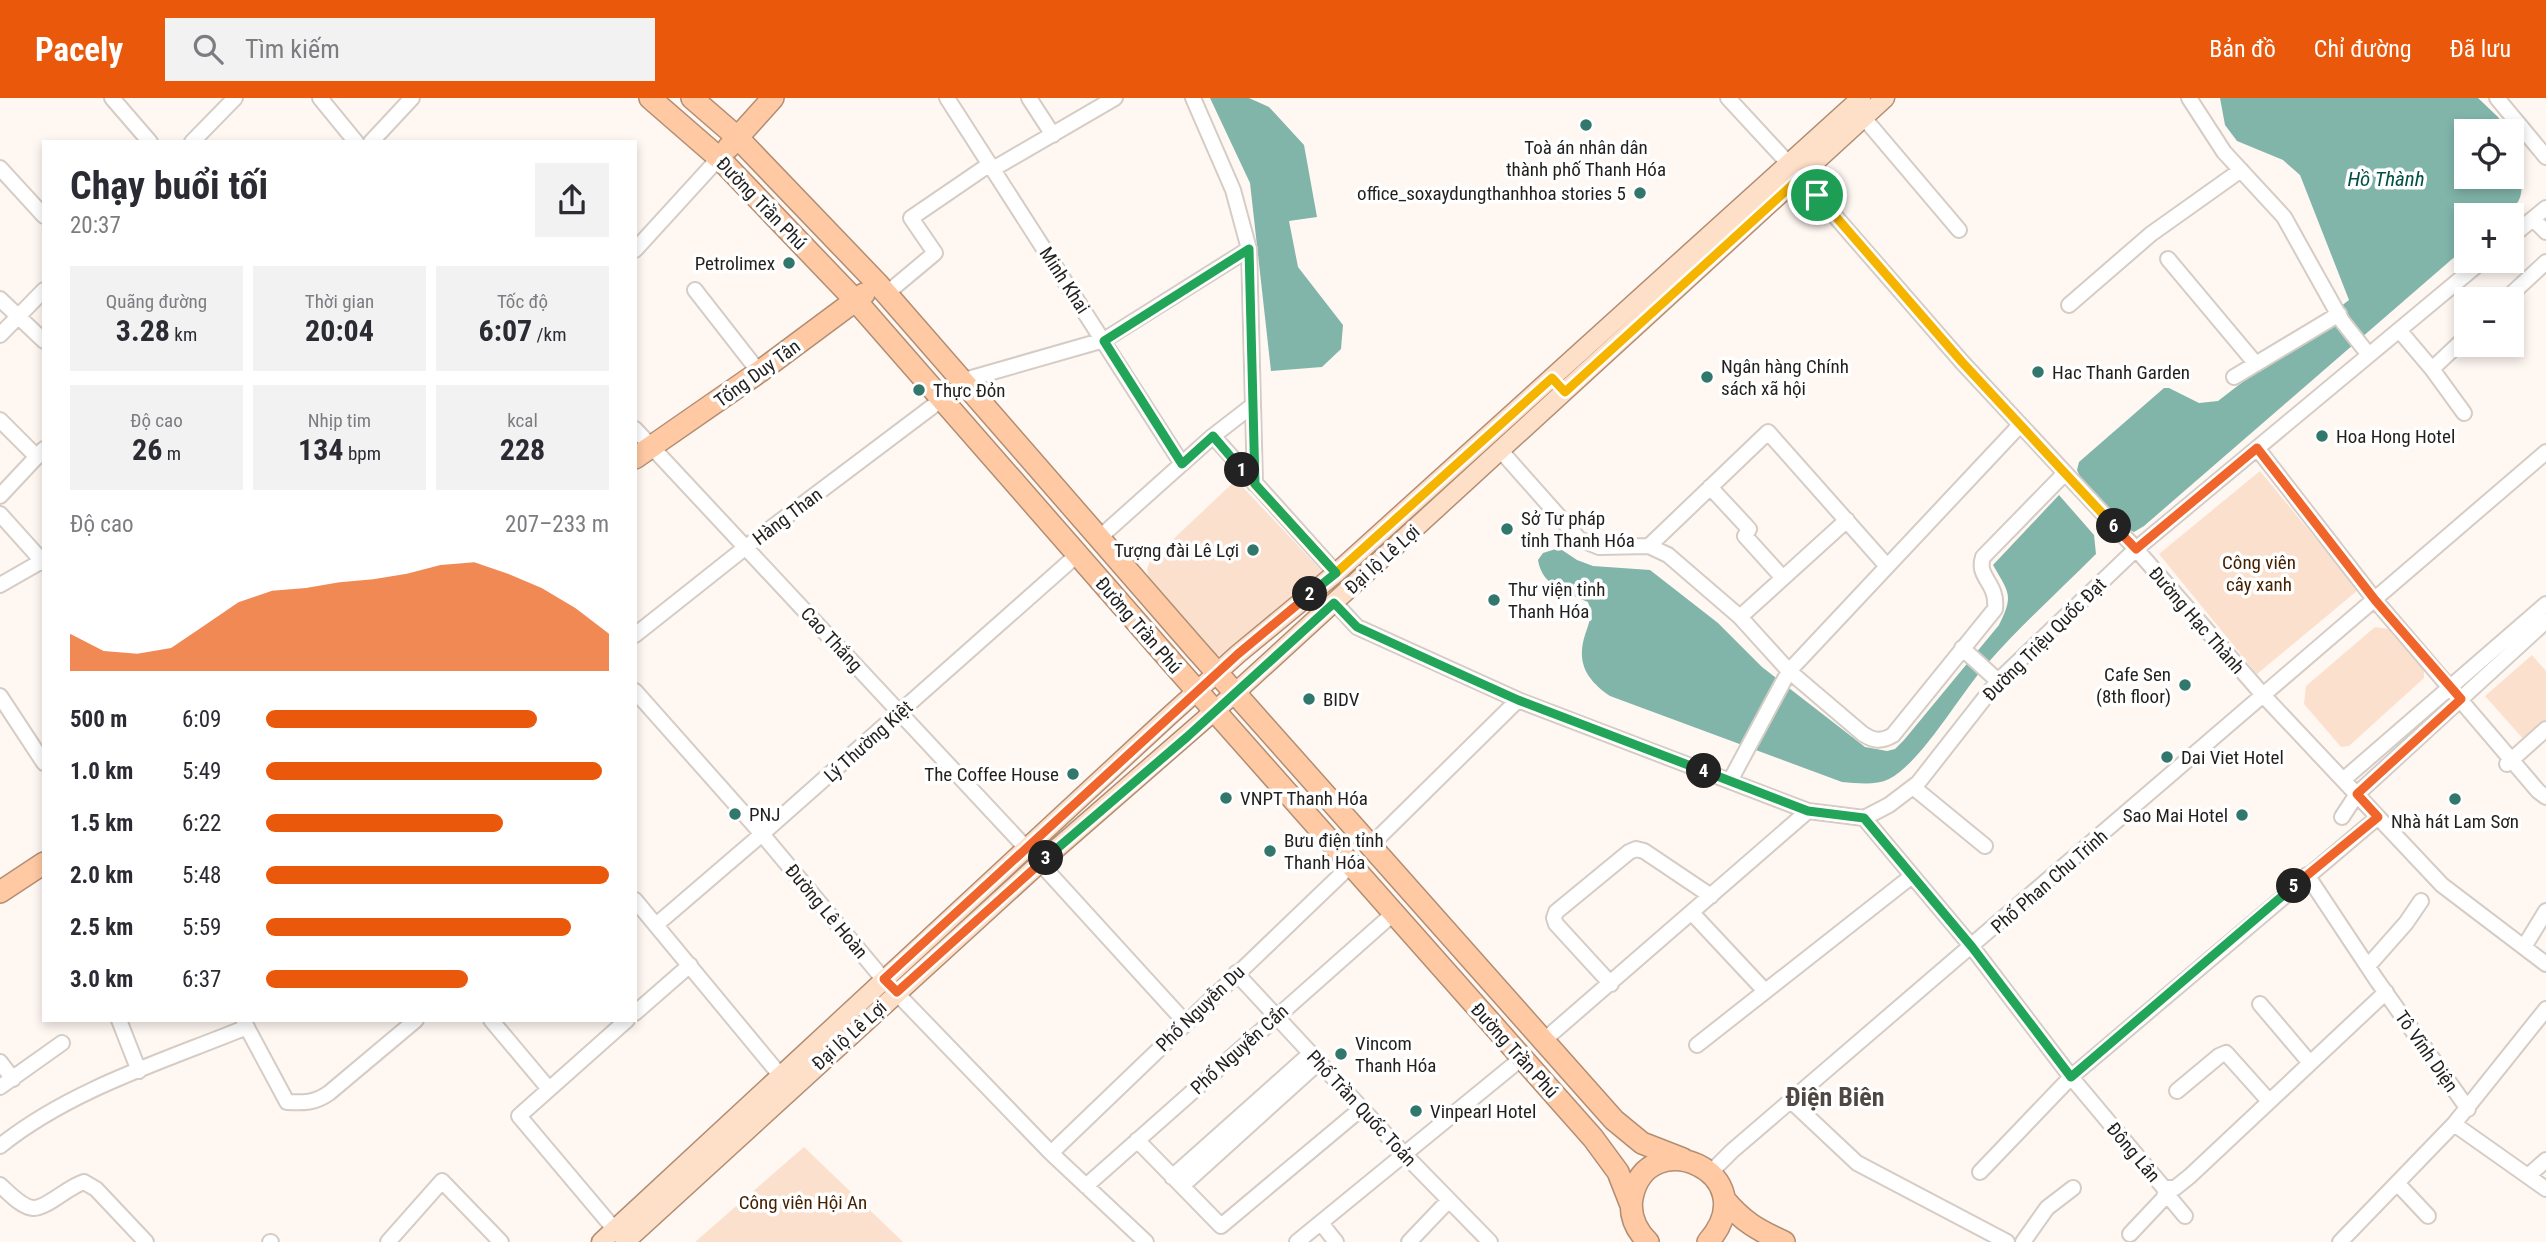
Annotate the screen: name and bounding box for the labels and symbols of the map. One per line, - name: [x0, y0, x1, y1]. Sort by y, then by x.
- marker: Toà án nhân dân thành phố Thanh Hóa: [1578, 117, 1594, 133]
- place label: Toà án nhân dân thành phố Thanh Hóa: [1506, 136, 1666, 181]
- street label: Đường Trần Phú: [712, 152, 812, 254]
- pin: [1787, 165, 1847, 225]
- water label: Hồ Thành: [2347, 167, 2425, 191]
- place label: office_soxaydungthanhhoa stories 5: [1357, 182, 1626, 205]
- marker: office_soxaydungthanhhoa stories 5: [1632, 185, 1648, 201]
- street label: Minh Khai: [1035, 243, 1095, 318]
- place label: Petrolimex: [695, 252, 775, 275]
- marker: Petrolimex: [781, 255, 797, 271]
- street label: Tống Duy Tân: [710, 335, 805, 412]
- place label: Ngân hàng Chính sách xã hội: [1721, 355, 1849, 400]
- place label: Hac Thanh Garden: [2052, 361, 2190, 384]
- marker: Hac Thanh Garden: [2030, 364, 2046, 380]
- marker: Ngân hàng Chính sách xã hội: [1699, 369, 1715, 385]
- place label: Thực Đỏn: [933, 379, 1006, 402]
- marker: Thực Đỏn: [911, 382, 927, 398]
- place label: Hoa Hong Hotel: [2336, 425, 2455, 448]
- marker: Hoa Hong Hotel: [2314, 428, 2330, 444]
- pin: 1: [1224, 452, 1260, 488]
- street label: Hàng Than: [748, 483, 826, 550]
- place label: Sở Tư pháp tỉnh Thanh Hóa: [1521, 507, 1635, 552]
- pin: 6: [2096, 508, 2132, 544]
- street label: Đại lộ Lê Lợi: [1340, 520, 1424, 599]
- marker: Sở Tư pháp tỉnh Thanh Hóa: [1499, 521, 1515, 537]
- place label: Tượng đài Lê Lợi: [1114, 539, 1239, 562]
- marker: Tượng đài Lê Lợi: [1245, 542, 1261, 558]
- park label: Công viên cây xanh: [2222, 551, 2296, 596]
- street label: Đường Hạc Thành: [2144, 562, 2249, 679]
- street label: Đường Trần Phú: [1091, 573, 1187, 678]
- street label: Đường Triệu Quốc Đạt: [1978, 573, 2111, 706]
- pin: 2: [1292, 576, 1328, 612]
- place label: Thư viện tỉnh Thanh Hóa: [1508, 578, 1605, 623]
- marker: Thư viện tỉnh Thanh Hóa: [1486, 592, 1502, 608]
- street label: Cao Thắng: [796, 602, 867, 676]
- place label: Cafe Sen (8th floor): [2096, 663, 2171, 708]
- marker: Cafe Sen (8th floor): [2177, 677, 2193, 693]
- place label: BIDV: [1323, 688, 1360, 711]
- marker: BIDV: [1301, 691, 1317, 707]
- street label: Lý Thường Kiệt: [819, 696, 917, 787]
- place label: Dai Viet Hotel: [2181, 746, 2284, 769]
- marker: Dai Viet Hotel: [2159, 749, 2175, 765]
- pin: 4: [1686, 754, 1722, 788]
- place label: The Coffee House: [924, 763, 1059, 786]
- marker: The Coffee House: [1065, 766, 1081, 782]
- place label: VNPT Thanh Hóa: [1240, 787, 1368, 810]
- marker: VNPT Thanh Hóa: [1218, 790, 1234, 806]
- marker: Nhà hát Lam Sơn: [2447, 791, 2463, 807]
- place label: PNJ: [749, 803, 781, 826]
- place label: Sao Mai Hotel: [2123, 804, 2228, 827]
- marker: PNJ: [727, 806, 743, 822]
- marker: Sao Mai Hotel: [2234, 807, 2250, 823]
- place label: Nhà hát Lam Sơn: [2391, 810, 2519, 833]
- street label: Phố Phan Chu Trinh: [1986, 825, 2112, 938]
- place label: Bưu điện tỉnh Thanh Hóa: [1284, 829, 1384, 874]
- pin: 3: [1028, 840, 1064, 876]
- marker: Bưu điện tỉnh Thanh Hóa: [1262, 843, 1278, 859]
- street label: Đường Lê Hoàn: [781, 859, 873, 963]
- pin: 5: [2276, 868, 2312, 904]
- street label: Phố Nguyễn Du: [1151, 960, 1249, 1056]
- street label: Đại lộ Lê Lợi: [807, 996, 891, 1075]
- street label: Đường Trần Phú: [1466, 998, 1563, 1103]
- street label: Phố Nguyễn Cẩn: [1186, 1000, 1293, 1099]
- street label: Tô Vĩnh Diện: [2390, 1006, 2463, 1096]
- place label: Vincom Thanh Hóa: [1355, 1032, 1436, 1077]
- street label: Phố Trần Quốc Toản: [1302, 1046, 1421, 1171]
- marker: Vincom Thanh Hóa: [1333, 1046, 1349, 1062]
- district label: Điện Biên: [1785, 1082, 1885, 1112]
- place label: Vinpearl Hotel: [1430, 1100, 1536, 1123]
- marker: Vinpearl Hotel: [1408, 1103, 1424, 1119]
- street label: Đông Lân: [2102, 1118, 2165, 1187]
- park label: Công viên Hội An: [739, 1191, 867, 1214]

